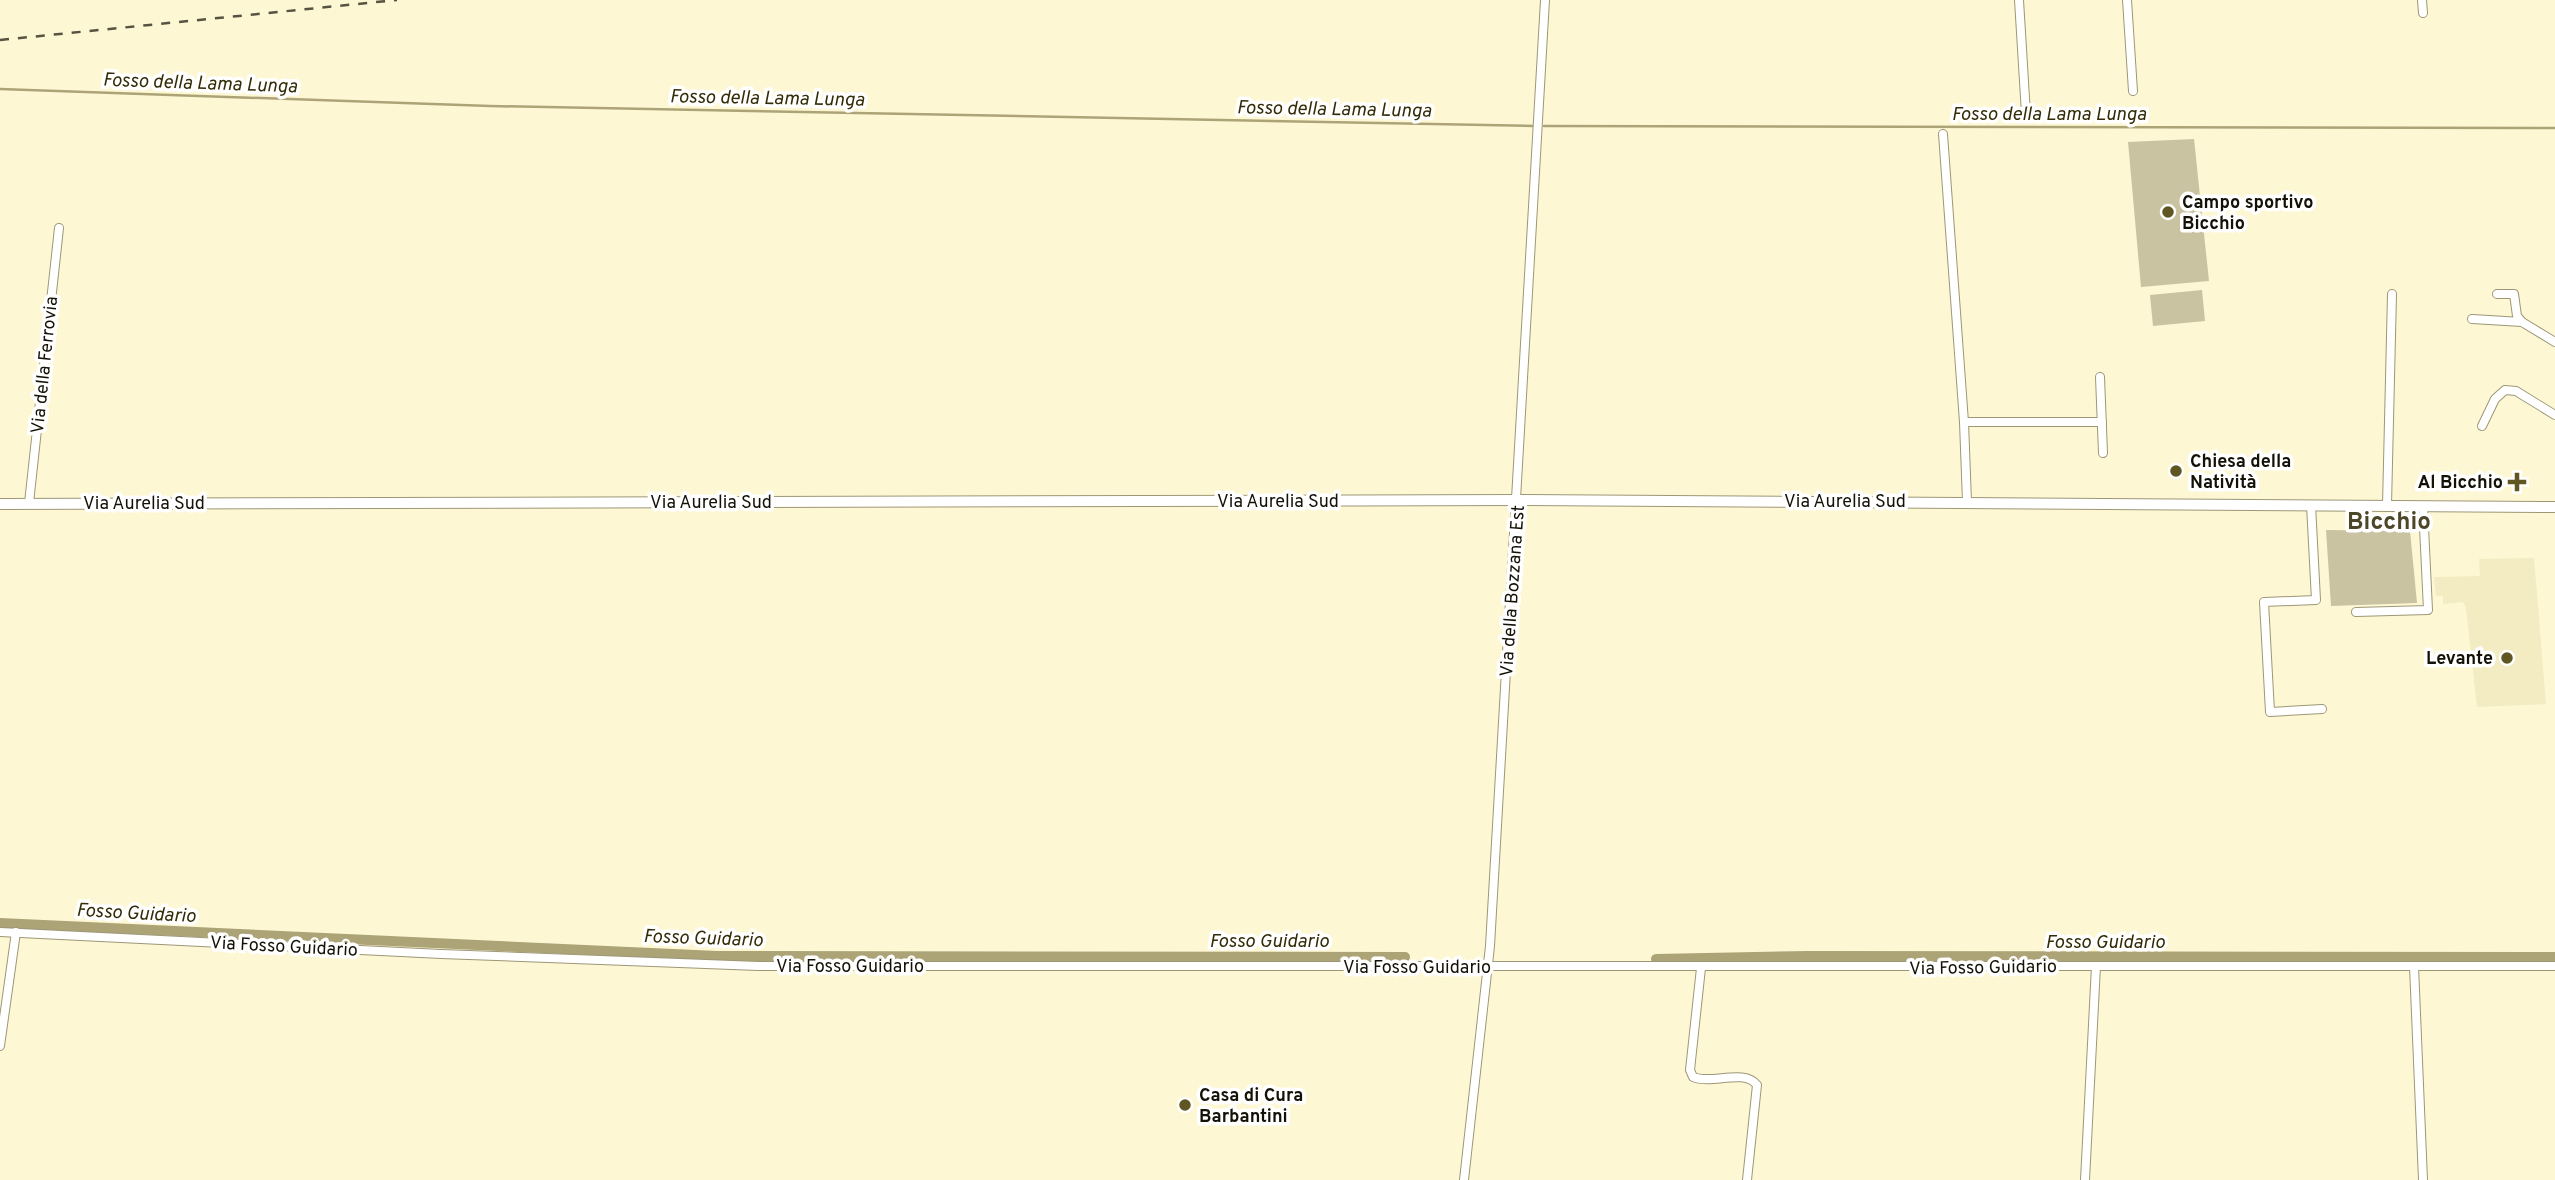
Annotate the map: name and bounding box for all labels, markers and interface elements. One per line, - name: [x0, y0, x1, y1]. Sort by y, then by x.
- water label: Fosso della Lama Lunga: [102, 69, 298, 99]
- water label: Fosso della Lama Lunga: [669, 85, 865, 113]
- water label: Fosso della Lama Lunga: [1236, 96, 1432, 124]
- water label: Fosso della Lama Lunga: [1952, 103, 2147, 127]
- place label: Campo sportivo Bicchio: [2182, 192, 2314, 236]
- marker: Campo sportivo Bicchio: [2160, 204, 2176, 220]
- street label: Via della Ferrovia: [27, 295, 64, 435]
- place label: Chiesa della Natività: [2190, 451, 2291, 495]
- marker: Chiesa della Natività: [2168, 463, 2184, 479]
- place label: Al Bicchio: [2417, 472, 2503, 495]
- marker: Al Bicchio: [2509, 474, 2525, 490]
- street label: Via Aurelia Sud: [1217, 491, 1339, 514]
- street label: Via Aurelia Sud: [1784, 491, 1906, 514]
- street label: Via Aurelia Sud: [650, 492, 772, 515]
- street label: Via Aurelia Sud: [83, 493, 205, 516]
- street label: Via della Bozzana Est: [1496, 504, 1531, 678]
- district label: Bicchio: [2347, 508, 2431, 538]
- place label: Levante: [2426, 648, 2493, 671]
- marker: Levante: [2499, 650, 2515, 666]
- water label: Fosso Guidario: [76, 899, 197, 929]
- water label: Fosso Guidario: [643, 925, 764, 953]
- water label: Fosso Guidario: [1209, 930, 1330, 954]
- water label: Fosso Guidario: [2045, 931, 2166, 955]
- street label: Via Fosso Guidario: [209, 932, 358, 963]
- street label: Via Fosso Guidario: [776, 956, 924, 979]
- street label: Via Fosso Guidario: [1909, 956, 2057, 981]
- street label: Via Fosso Guidario: [1343, 957, 1491, 980]
- place label: Casa di Cura Barbantini: [1199, 1085, 1303, 1129]
- marker: Casa di Cura Barbantini: [1177, 1097, 1193, 1113]

